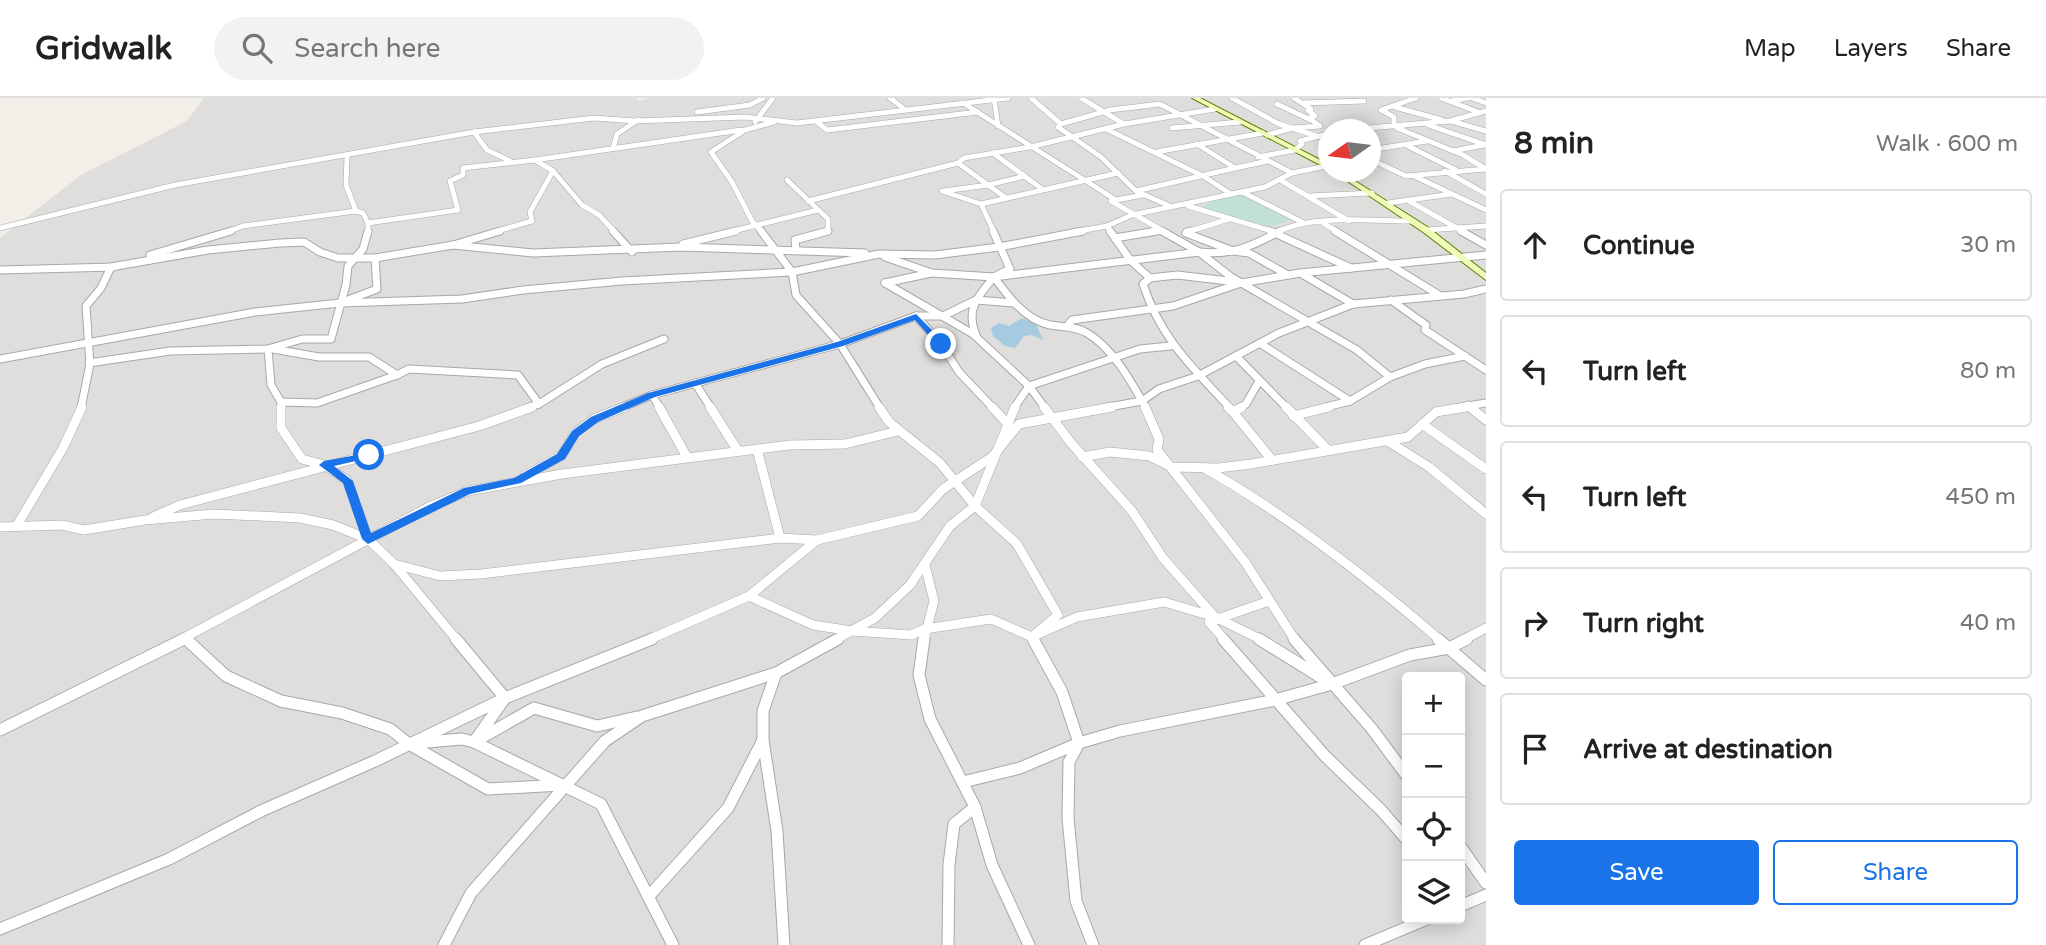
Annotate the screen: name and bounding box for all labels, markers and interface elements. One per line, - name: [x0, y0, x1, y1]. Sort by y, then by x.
- search box: [214, 17, 704, 80]
- text: Gridwalk: [35, 29, 172, 68]
- icon: search: [238, 29, 276, 67]
- text: Search here: [294, 33, 441, 64]
- text: Map: [1744, 34, 1796, 63]
- text: Layers: [1834, 34, 1908, 63]
- text: Share: [1946, 34, 2011, 63]
- north arrow: [1318, 119, 1381, 182]
- text: 8 min: [1514, 125, 1594, 162]
- text: Walk · 600 m: [1876, 130, 2018, 158]
- icon: ahead: [1516, 226, 1554, 264]
- text: Continue: [1583, 230, 1695, 261]
- text: 30 m: [1960, 231, 2016, 259]
- route end: [925, 328, 956, 359]
- icon: left: [1516, 352, 1554, 390]
- text: Turn left: [1583, 356, 1686, 387]
- text: 80 m: [1960, 357, 2016, 385]
- route start: [353, 439, 384, 470]
- icon: left: [1516, 478, 1554, 516]
- text: Turn left: [1583, 482, 1686, 513]
- text: 450 m: [1946, 483, 2016, 511]
- icon: right: [1516, 604, 1554, 642]
- text: Turn right: [1583, 608, 1704, 639]
- text: 40 m: [1960, 609, 2016, 637]
- map controls: [1402, 672, 1465, 924]
- button: +: [1402, 672, 1465, 735]
- icon: arrive: [1516, 730, 1554, 768]
- text: Arrive at destination: [1583, 734, 1833, 765]
- button: −: [1402, 735, 1465, 798]
- button: locate: [1402, 798, 1465, 861]
- button: Save: [1514, 840, 1759, 905]
- button: Share: [1773, 840, 2018, 905]
- button: layers: [1402, 861, 1465, 924]

